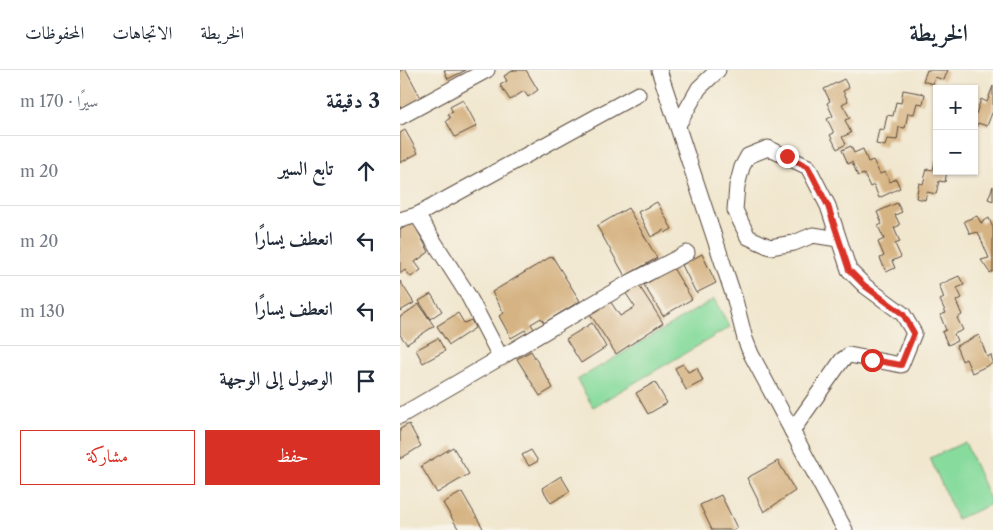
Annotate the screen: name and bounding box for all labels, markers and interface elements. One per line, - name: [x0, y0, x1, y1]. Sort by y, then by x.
- text: الخريطة: [910, 18, 968, 47]
- text: المحفوظات: [25, 22, 84, 44]
- text: الاتجاهات: [112, 22, 172, 44]
- text: الخريطة: [200, 22, 244, 44]
- map controls: [933, 85, 978, 175]
- button: +: [933, 85, 978, 130]
- text: 3 دقيقة: [326, 88, 380, 113]
- text: سيرًا · 170 m: [20, 91, 98, 111]
- button: −: [933, 130, 978, 175]
- route end: [776, 145, 799, 168]
- text: تابع السير: [279, 157, 333, 180]
- icon: ahead: [352, 157, 380, 185]
- text: 20 m: [20, 161, 59, 181]
- text: انعطف يسارًا: [254, 227, 333, 250]
- icon: left: [352, 227, 380, 255]
- text: 20 m: [20, 231, 59, 251]
- text: انعطف يسارًا: [254, 297, 333, 320]
- icon: left: [352, 297, 380, 325]
- text: 130 m: [20, 301, 65, 321]
- route start: [861, 349, 884, 372]
- text: الوصول إلى الوجهة: [219, 367, 333, 390]
- icon: arrive: [352, 367, 380, 395]
- button: مشاركة: [20, 430, 195, 485]
- button: حفظ: [205, 430, 380, 485]

